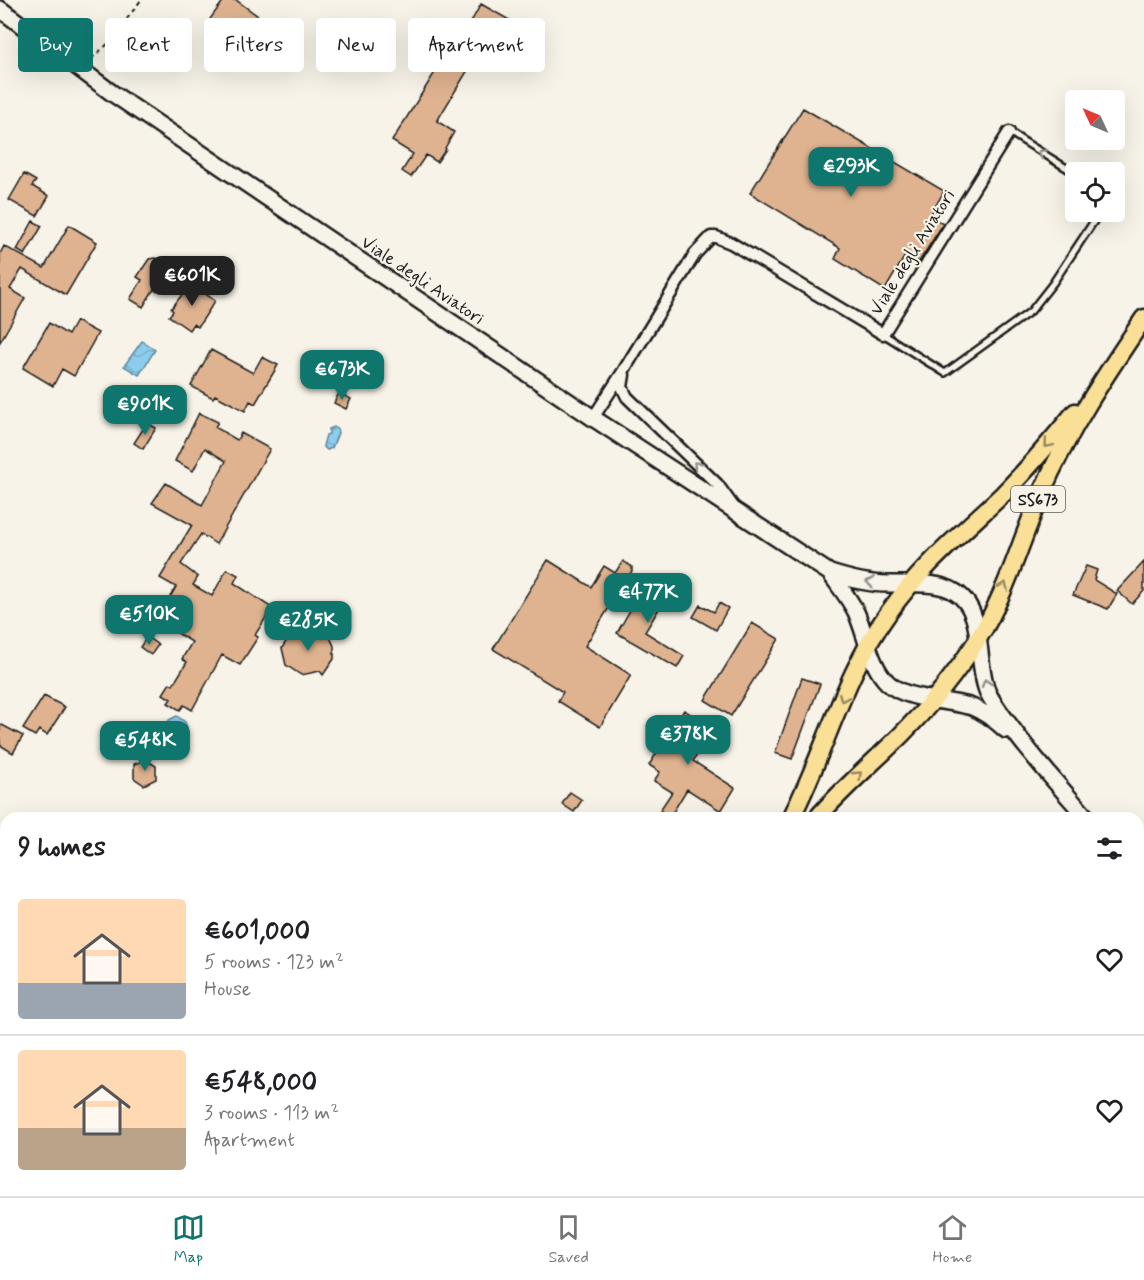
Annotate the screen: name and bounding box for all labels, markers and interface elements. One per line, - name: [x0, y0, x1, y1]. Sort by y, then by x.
- chip: Buy: [18, 18, 93, 72]
- chip: Rent: [105, 18, 192, 72]
- chip: Filters: [204, 18, 304, 72]
- chip: New: [316, 18, 396, 72]
- chip: Apartment: [408, 18, 545, 72]
- north arrow: [1065, 90, 1125, 150]
- map controls: [1065, 90, 1125, 222]
- pin: €293K: [809, 147, 893, 198]
- one-way arrow: [1038, 149, 1048, 161]
- text: €293K: [822, 153, 880, 180]
- button: locate: [1065, 162, 1125, 222]
- street label: Viale degli Aviatori: [865, 185, 961, 320]
- street label: Viale degli Aviatori: [356, 231, 489, 331]
- pin: €601K: [150, 256, 234, 307]
- text: €601K: [164, 262, 220, 289]
- pin: €673K: [300, 350, 384, 401]
- text: €673K: [314, 356, 370, 383]
- pin: €901K: [103, 385, 187, 436]
- text: €901K: [117, 391, 173, 418]
- one-way arrow: [1044, 437, 1055, 448]
- one-way arrow: [693, 462, 704, 472]
- road number: SS673: [1011, 486, 1065, 512]
- pin: €477K: [606, 573, 690, 624]
- one-way arrow: [866, 577, 875, 589]
- text: €477K: [618, 579, 678, 606]
- one-way arrow: [997, 582, 1009, 593]
- pin: €510K: [107, 595, 191, 646]
- text: €510K: [119, 601, 179, 628]
- pin: €285K: [266, 601, 350, 652]
- text: €285K: [278, 607, 338, 634]
- one-way arrow: [981, 678, 993, 689]
- one-way arrow: [838, 691, 850, 702]
- pin: €378K: [646, 715, 730, 766]
- pin: €548K: [103, 721, 187, 772]
- text: €378K: [659, 721, 717, 748]
- text: €548K: [114, 727, 176, 754]
- one-way arrow: [850, 772, 861, 783]
- text: 9 homes: [18, 831, 106, 865]
- icon: filters: [1093, 832, 1126, 865]
- text: €601,000: [204, 915, 310, 949]
- icon: home: [66, 923, 138, 995]
- icon: heart: [1093, 943, 1126, 976]
- text: 5 rooms · 123 m²: [204, 949, 344, 976]
- text: House: [204, 976, 251, 1003]
- text: €548,000: [204, 1066, 317, 1100]
- icon: home: [66, 1074, 138, 1146]
- icon: heart: [1093, 1094, 1126, 1127]
- text: 3 rooms · 113 m²: [204, 1100, 339, 1127]
- text: Apartment: [204, 1127, 295, 1154]
- tab: Map: [172, 1211, 205, 1268]
- tab: Saved: [548, 1211, 589, 1268]
- tab: Home: [932, 1211, 972, 1268]

